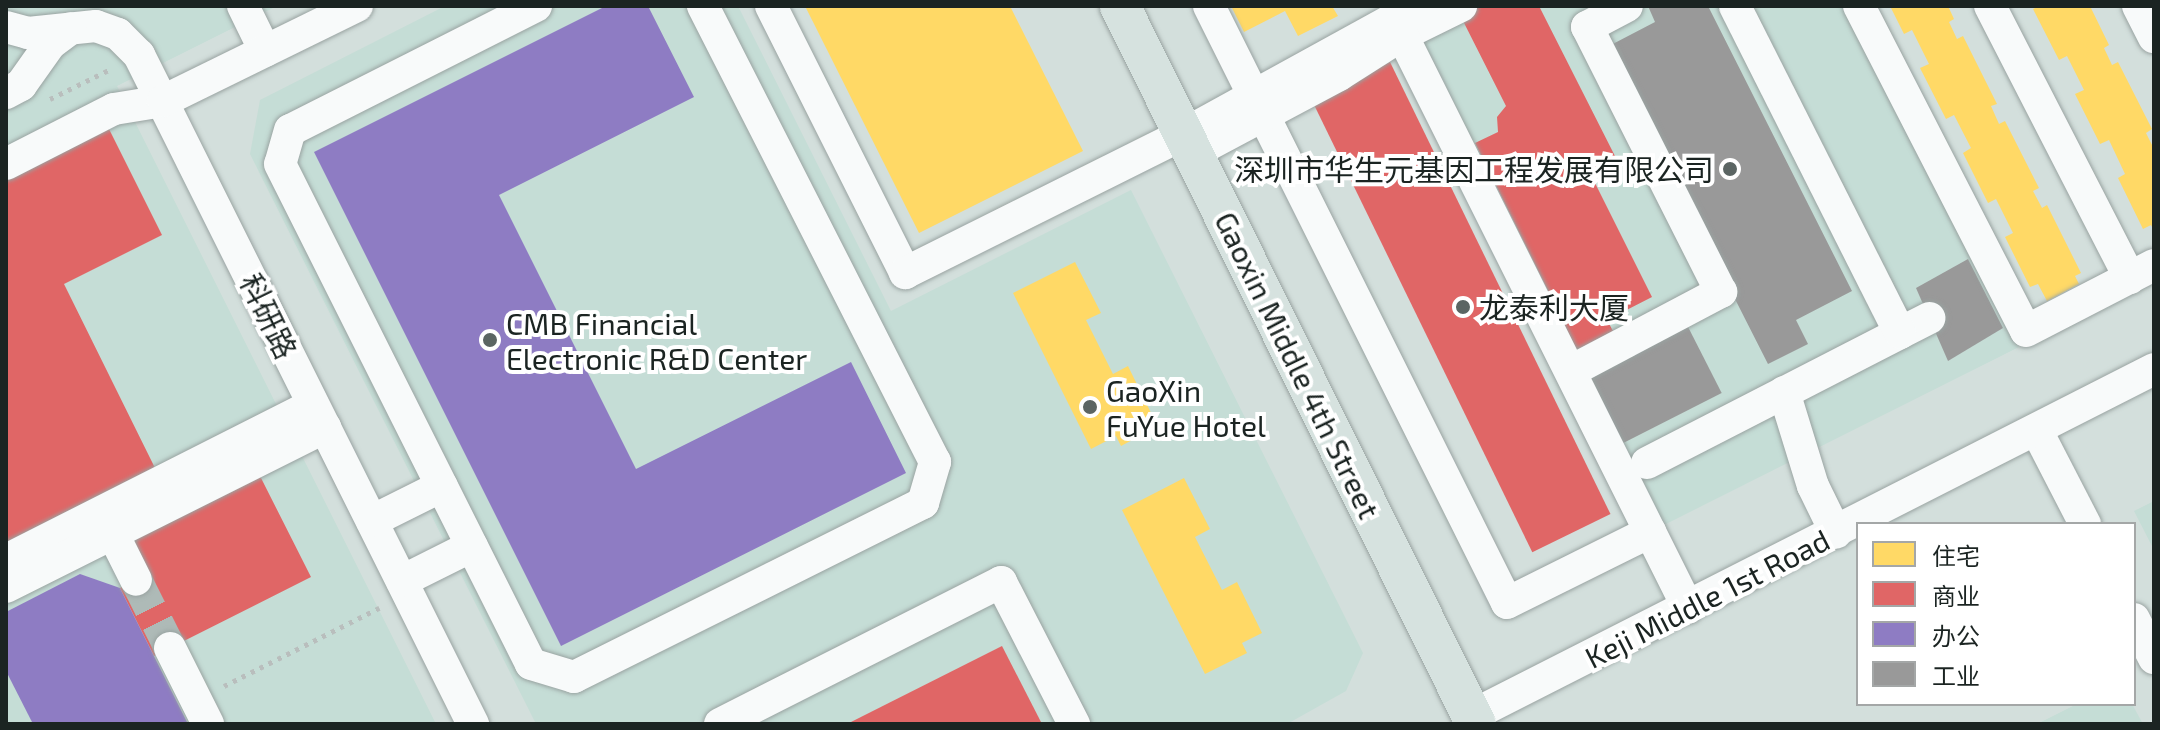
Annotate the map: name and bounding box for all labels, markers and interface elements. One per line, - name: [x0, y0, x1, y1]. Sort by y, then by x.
- place label: 深圳市华生元基因工程发展有限公司: [1234, 151, 1714, 187]
- marker: 深圳市华生元基因工程发展有限公司: [1721, 160, 1739, 178]
- street label: Gaoxin Middle 4th Street: [1208, 206, 1388, 524]
- street label: 科研路: [233, 268, 305, 364]
- place label: 龙泰利大厦: [1479, 289, 1629, 325]
- marker: 龙泰利大厦: [1454, 298, 1472, 316]
- place label: CMB Financial Electronic R&D Center: [506, 305, 807, 376]
- marker: CMB Financial Electronic R&D Center: [481, 331, 499, 349]
- place label: GaoXin FuYue Hotel: [1106, 372, 1266, 442]
- marker: GaoXin FuYue Hotel: [1081, 398, 1099, 416]
- street label: Keji Middle 1st Road: [1579, 521, 1835, 675]
- legend: [1856, 522, 2136, 706]
- text: 住宅: [1932, 541, 1980, 570]
- text: 商业: [1932, 581, 1980, 610]
- text: 办公: [1932, 621, 1980, 650]
- text: 工业: [1932, 661, 1980, 690]

